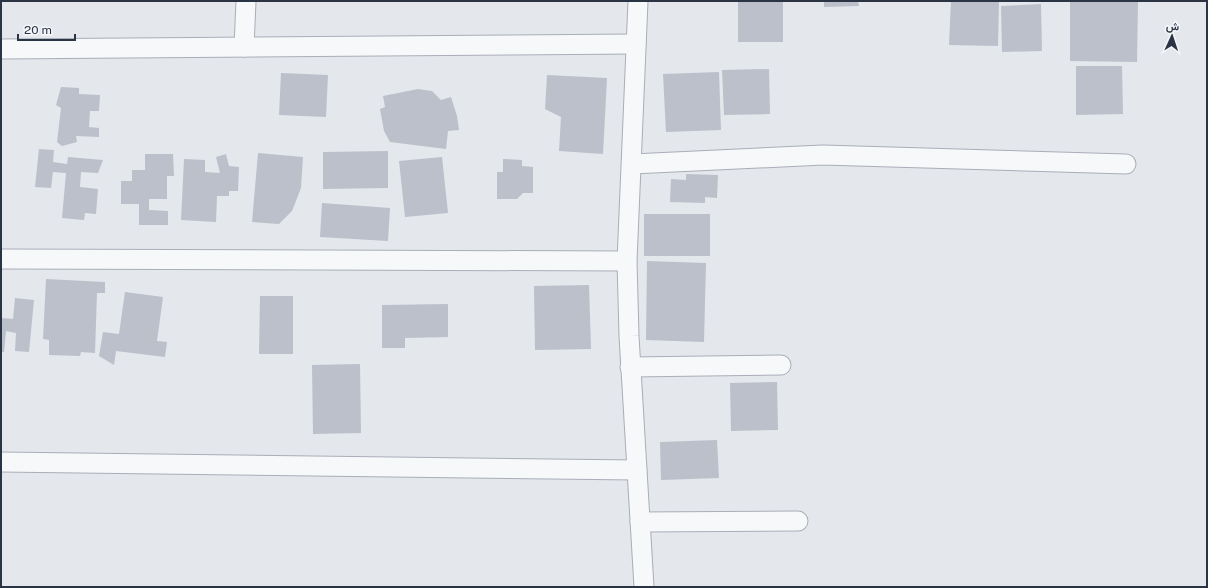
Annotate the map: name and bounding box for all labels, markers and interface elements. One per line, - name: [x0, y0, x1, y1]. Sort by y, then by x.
- scale bar: [18, 16, 75, 42]
- north arrow: [1152, 16, 1192, 56]
- text: ش: [1166, 20, 1179, 33]
- text: 20 m: [24, 23, 52, 37]

